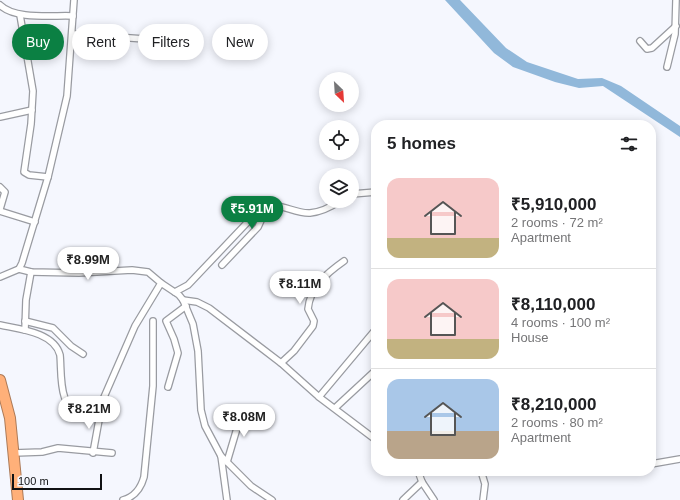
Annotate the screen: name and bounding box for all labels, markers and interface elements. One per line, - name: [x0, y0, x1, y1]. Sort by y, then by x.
- chip: Buy: [12, 24, 64, 60]
- chip: Rent: [72, 24, 130, 60]
- chip: Filters: [138, 24, 204, 60]
- chip: New: [212, 24, 268, 60]
- north arrow: [319, 72, 359, 112]
- map controls: [319, 72, 359, 208]
- button: locate: [319, 120, 359, 160]
- icon: filters: [618, 133, 640, 155]
- text: 5 homes: [387, 134, 456, 153]
- button: layers: [319, 168, 359, 208]
- icon: home: [419, 194, 467, 242]
- text: ₹5,910,000: [511, 195, 596, 214]
- pin: ₹5.91M: [219, 196, 285, 230]
- text: ₹5.91M: [230, 201, 274, 216]
- text: 2 rooms · 72 m²: [511, 215, 603, 230]
- text: Apartment: [511, 230, 571, 245]
- pin: ₹8.99M: [55, 247, 121, 281]
- text: ₹8.99M: [66, 252, 110, 267]
- pin: ₹8.11M: [267, 271, 333, 305]
- text: ₹8.11M: [279, 276, 321, 291]
- icon: home: [419, 295, 467, 343]
- text: ₹8,110,000: [511, 295, 595, 314]
- text: 4 rooms · 100 m²: [511, 315, 610, 330]
- text: House: [511, 330, 549, 345]
- icon: home: [419, 395, 467, 443]
- text: ₹8,210,000: [511, 395, 596, 414]
- pin: ₹8.21M: [56, 396, 122, 430]
- text: ₹8.21M: [67, 401, 111, 416]
- pin: ₹8.08M: [211, 404, 277, 438]
- text: ₹8.08M: [222, 409, 266, 424]
- text: 2 rooms · 80 m²: [511, 415, 603, 430]
- text: Apartment: [511, 430, 571, 445]
- scale bar: [12, 472, 102, 491]
- text: 100 m: [18, 475, 49, 487]

